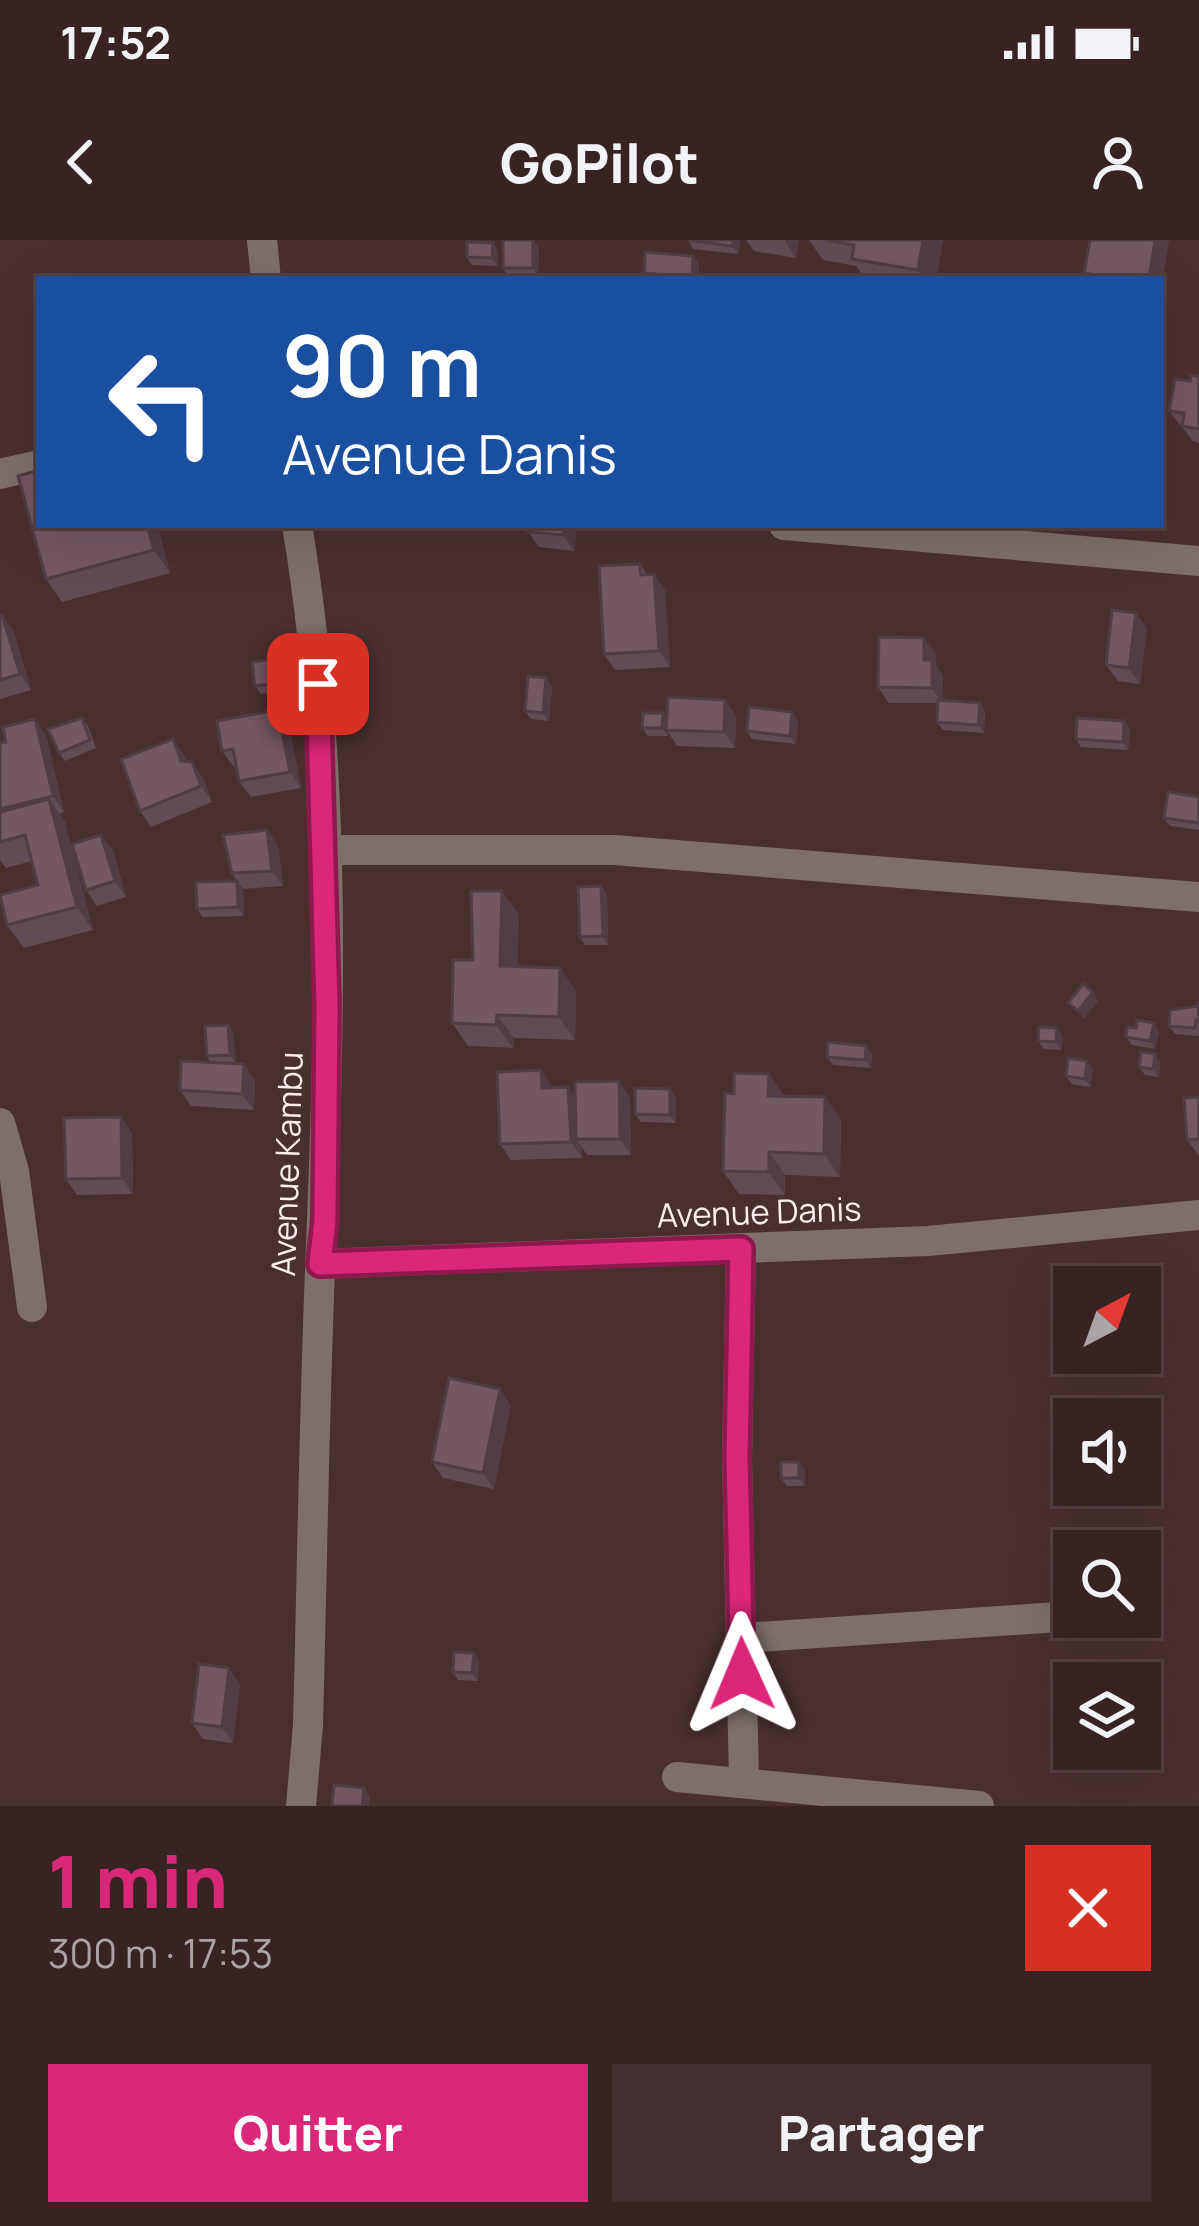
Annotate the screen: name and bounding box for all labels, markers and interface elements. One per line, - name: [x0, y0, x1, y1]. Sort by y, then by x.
- text: 17:52: [60, 11, 171, 73]
- text: GoPilot: [500, 125, 699, 199]
- icon: back: [48, 129, 114, 195]
- icon: person: [1085, 129, 1151, 195]
- text: 90 m: [282, 307, 482, 422]
- icon: left: [84, 324, 240, 480]
- text: Avenue Danis: [282, 416, 617, 490]
- pin: [267, 633, 369, 735]
- icon: arrive: [285, 651, 351, 717]
- street label: Avenue Kambu: [260, 1051, 313, 1277]
- street label: Avenue Danis: [656, 1185, 862, 1238]
- north arrow: [1053, 1266, 1161, 1374]
- map controls: [1053, 1266, 1161, 1770]
- button: sound: [1053, 1398, 1161, 1506]
- button: search: [1053, 1530, 1161, 1638]
- position arrow: [679, 1611, 805, 1737]
- button: layers: [1053, 1662, 1161, 1770]
- text: 1 min: [48, 1831, 228, 1930]
- button: close: [1025, 1845, 1151, 1971]
- text: 300 m · 17:53: [48, 1926, 273, 1980]
- button: Quitter: [48, 2064, 588, 2202]
- button: Partager: [612, 2064, 1151, 2202]

